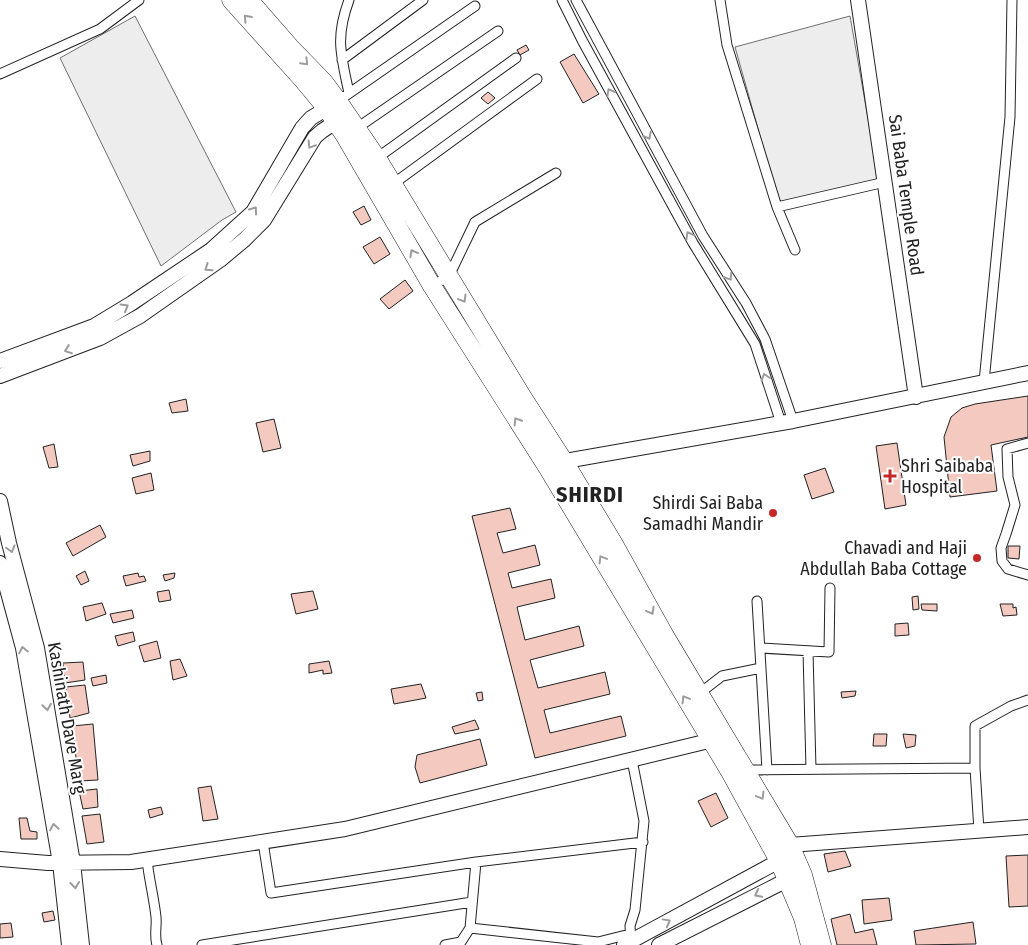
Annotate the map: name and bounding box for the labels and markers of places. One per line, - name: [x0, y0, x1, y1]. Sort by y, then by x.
- place label: Shri Saibaba Hospital: [901, 455, 993, 498]
- marker: Shri Saibaba Hospital: [883, 469, 897, 483]
- place label: Shirdi Sai Baba Samadhi Mandir: [643, 492, 764, 535]
- marker: Shirdi Sai Baba Samadhi Mandir: [767, 507, 779, 519]
- place label: Chavadi and Haji Abdullah Baba Cottage: [800, 537, 967, 580]
- marker: Chavadi and Haji Abdullah Baba Cottage: [971, 552, 983, 564]

